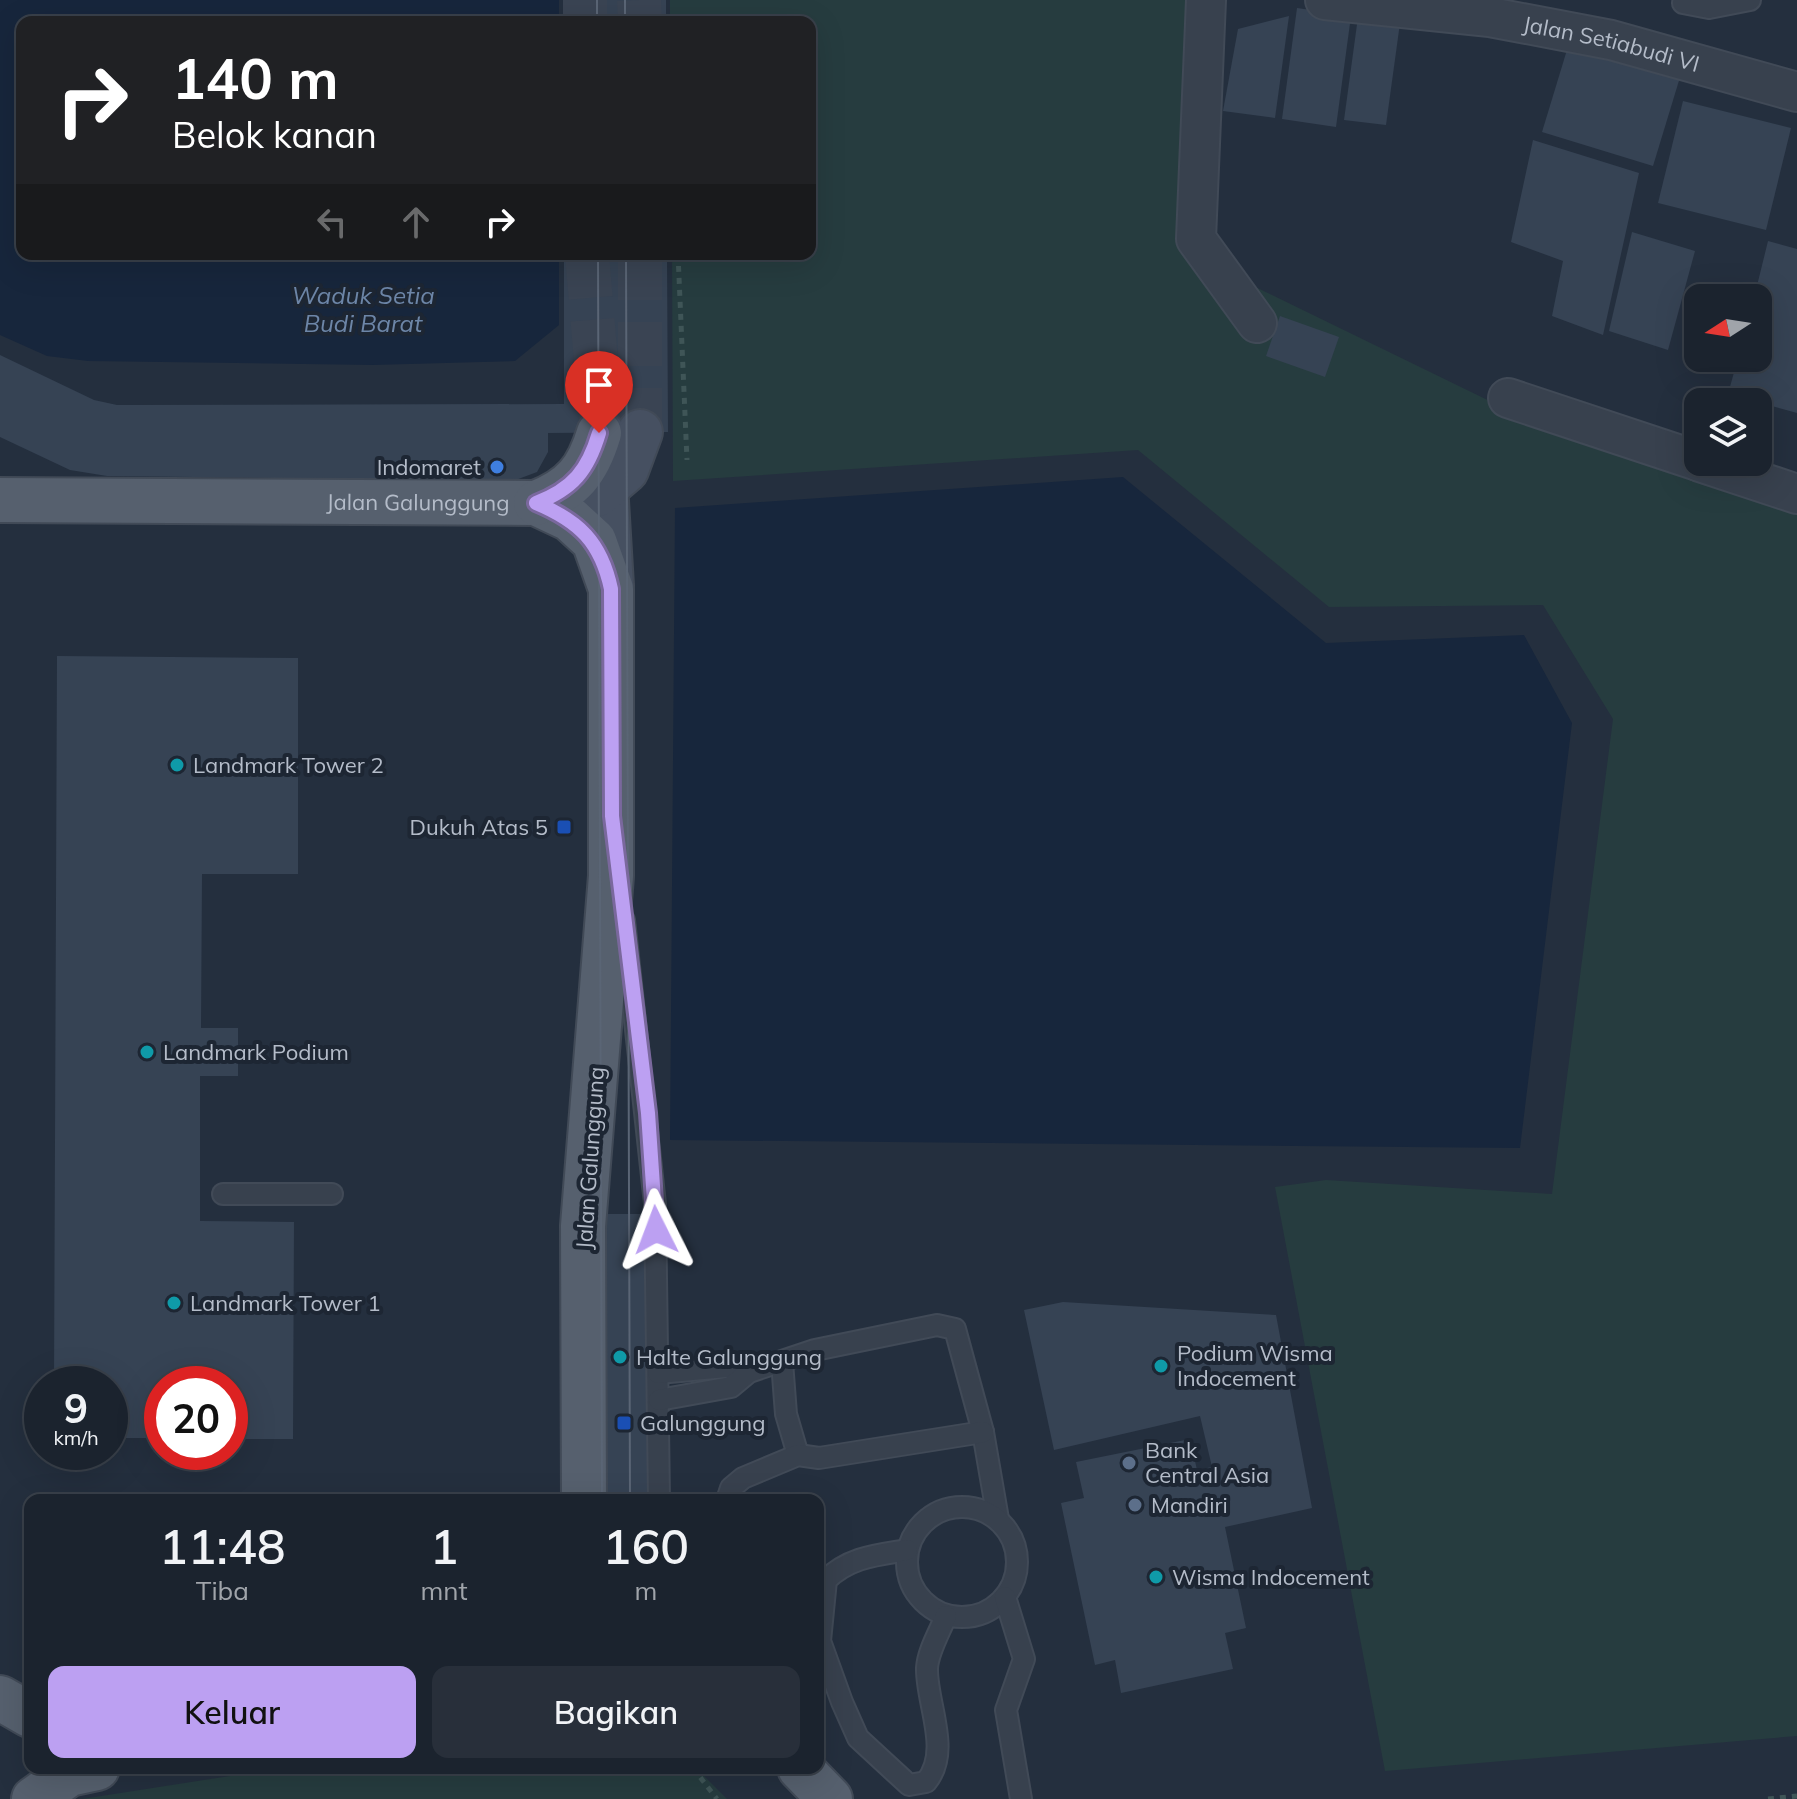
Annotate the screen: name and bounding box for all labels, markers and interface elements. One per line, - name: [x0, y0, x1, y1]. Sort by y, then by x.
- street label: Jalan Setiabudi VI: [1521, 10, 1703, 78]
- text: 140 m: [172, 43, 339, 113]
- icon: right: [40, 48, 144, 152]
- text: Belok kanan: [172, 112, 377, 157]
- icon: left: [310, 200, 354, 244]
- icon: ahead: [394, 200, 438, 244]
- icon: right: [478, 200, 522, 244]
- water label: Waduk Setia Budi Barat: [291, 280, 435, 338]
- north arrow: [1684, 284, 1772, 372]
- map controls: [1684, 284, 1772, 476]
- pin: [565, 351, 633, 433]
- icon: arrive: [577, 363, 621, 407]
- button: layers: [1684, 388, 1772, 476]
- place label: Indomaret: [377, 453, 481, 481]
- marker: Indomaret: [488, 458, 506, 476]
- street label: Jalan Galunggung: [326, 488, 510, 517]
- place label: Landmark Tower 2: [193, 751, 384, 779]
- marker: Landmark Tower 2: [168, 756, 186, 774]
- place label: Dukuh Atas 5: [410, 813, 548, 841]
- marker: Dukuh Atas 5: [555, 818, 573, 836]
- place label: Landmark Podium: [163, 1038, 349, 1066]
- marker: Landmark Podium: [138, 1043, 156, 1061]
- street label: Jalan Galunggung: [570, 1066, 610, 1250]
- position arrow: [614, 1188, 698, 1272]
- place label: Landmark Tower 1: [190, 1289, 381, 1317]
- marker: Landmark Tower 1: [165, 1294, 183, 1312]
- place label: Podium Wisma Indocement: [1177, 1339, 1333, 1392]
- place label: Halte Galunggung: [636, 1343, 822, 1371]
- marker: Halte Galunggung: [611, 1348, 629, 1366]
- marker: Podium Wisma Indocement: [1152, 1357, 1170, 1375]
- speed limit sign: 20: [144, 1366, 248, 1470]
- text: 9: [64, 1383, 88, 1433]
- place label: Galunggung: [640, 1409, 766, 1437]
- marker: Galunggung: [615, 1414, 633, 1432]
- text: km/h: [53, 1425, 99, 1450]
- place label: Bank Central Asia: [1145, 1436, 1269, 1489]
- marker: Bank Central Asia: [1120, 1454, 1138, 1472]
- place label: Mandiri: [1151, 1491, 1228, 1519]
- marker: Mandiri: [1126, 1496, 1144, 1514]
- text: 11:48: [159, 1516, 286, 1576]
- text: 1: [430, 1516, 458, 1576]
- text: 160: [603, 1516, 689, 1576]
- place label: Wisma Indocement: [1172, 1563, 1370, 1591]
- marker: Wisma Indocement: [1147, 1568, 1165, 1586]
- text: Tiba: [196, 1574, 249, 1607]
- text: mnt: [420, 1574, 468, 1607]
- text: m: [634, 1574, 657, 1607]
- button: Keluar: [48, 1666, 416, 1758]
- button: Bagikan: [432, 1666, 800, 1758]

